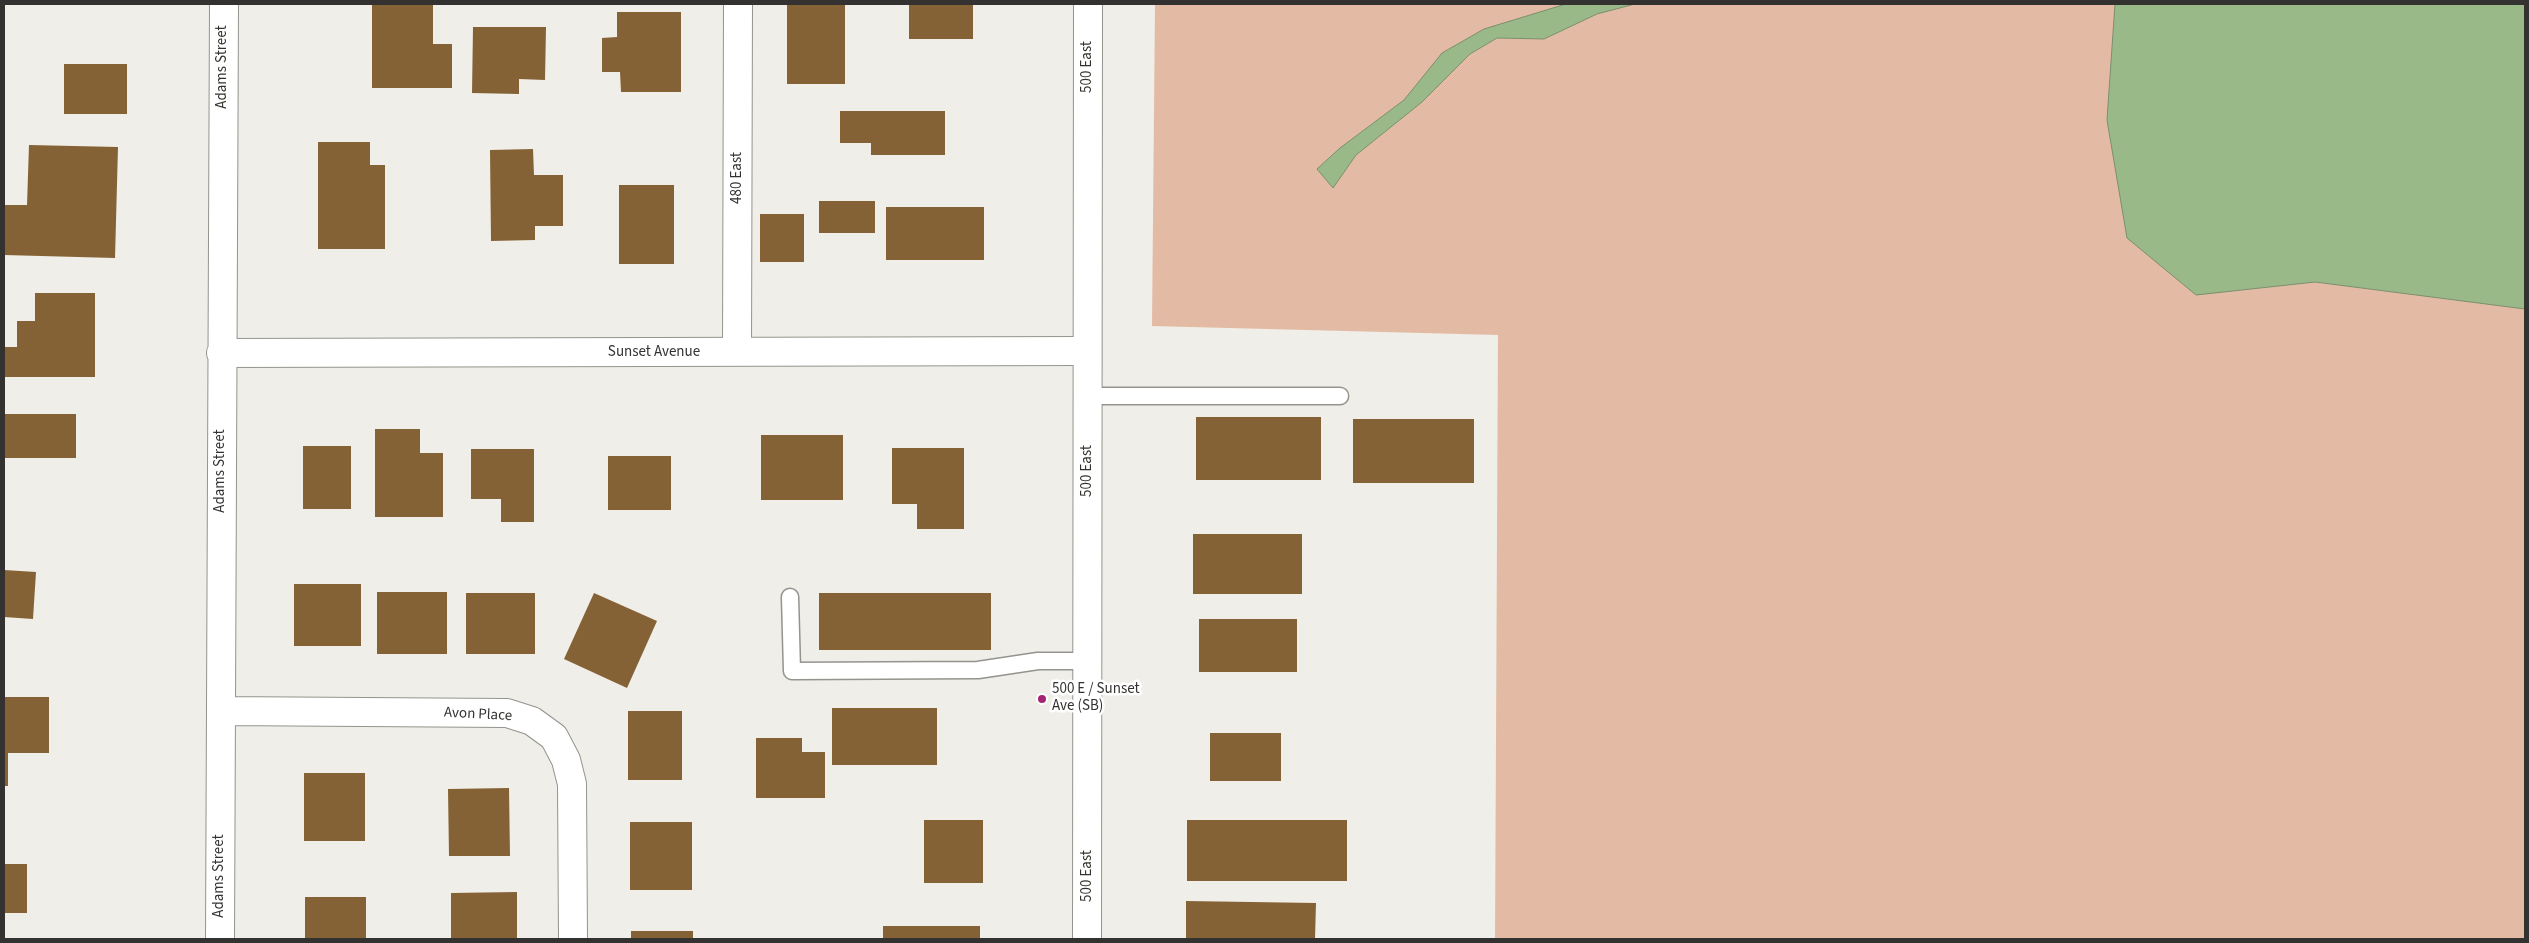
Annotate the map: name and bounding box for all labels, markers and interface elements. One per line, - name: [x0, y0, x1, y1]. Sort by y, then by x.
- street label: Adams Street: [214, 25, 232, 109]
- street label: 500 East: [1079, 41, 1097, 93]
- street label: 480 East: [729, 152, 747, 204]
- street label: Sunset Avenue: [608, 344, 700, 362]
- street label: Adams Street: [212, 429, 230, 513]
- street label: 500 East: [1079, 445, 1097, 497]
- place label: 500 E / Sunset Ave (SB): [1052, 681, 1140, 716]
- marker: 500 E / Sunset Ave (SB): [1036, 693, 1048, 705]
- street label: Avon Place: [443, 704, 513, 726]
- street label: Adams Street: [211, 834, 229, 918]
- street label: 500 East: [1079, 850, 1097, 902]

